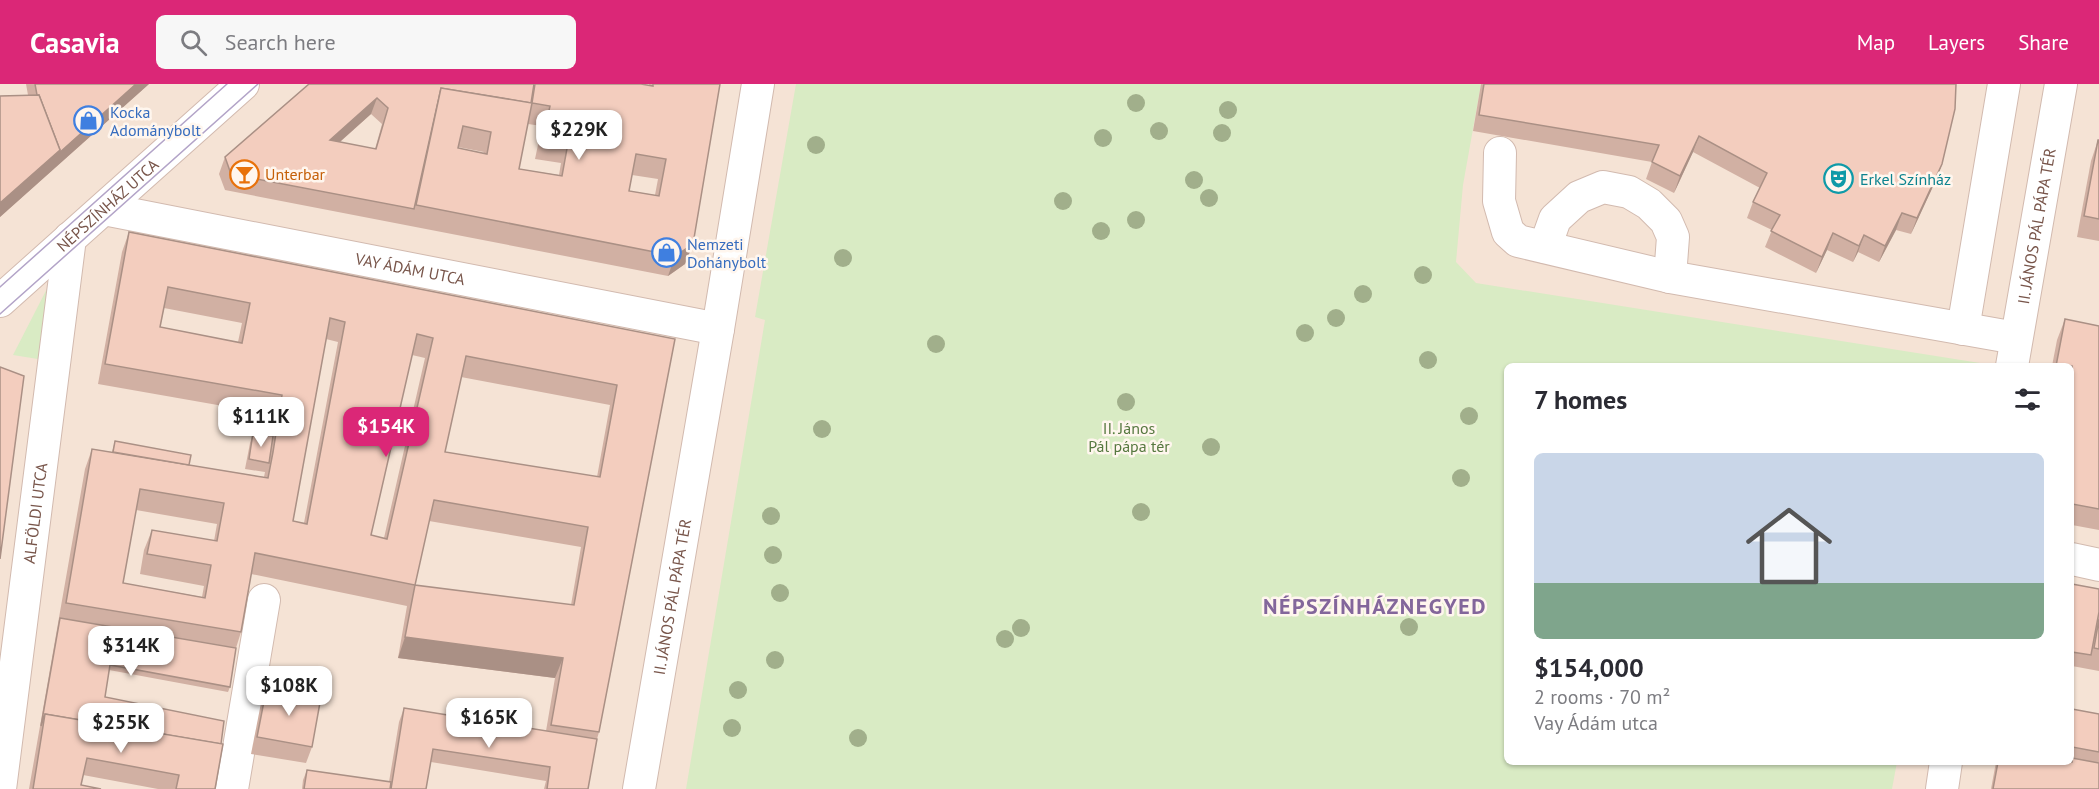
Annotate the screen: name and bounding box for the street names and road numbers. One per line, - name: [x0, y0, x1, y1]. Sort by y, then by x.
- street label: II. JÁNOS PÁL PÁPA TÉR: [2013, 146, 2060, 306]
- street label: NÉPSZÍNHÁZ UTCA: [52, 154, 163, 256]
- street label: VAY ÁDÁM UTCA: [353, 248, 467, 289]
- street label: ALFÖLDI UTCA: [19, 461, 51, 565]
- street label: II. JÁNOS PÁL PÁPA TÉR: [649, 517, 695, 677]

